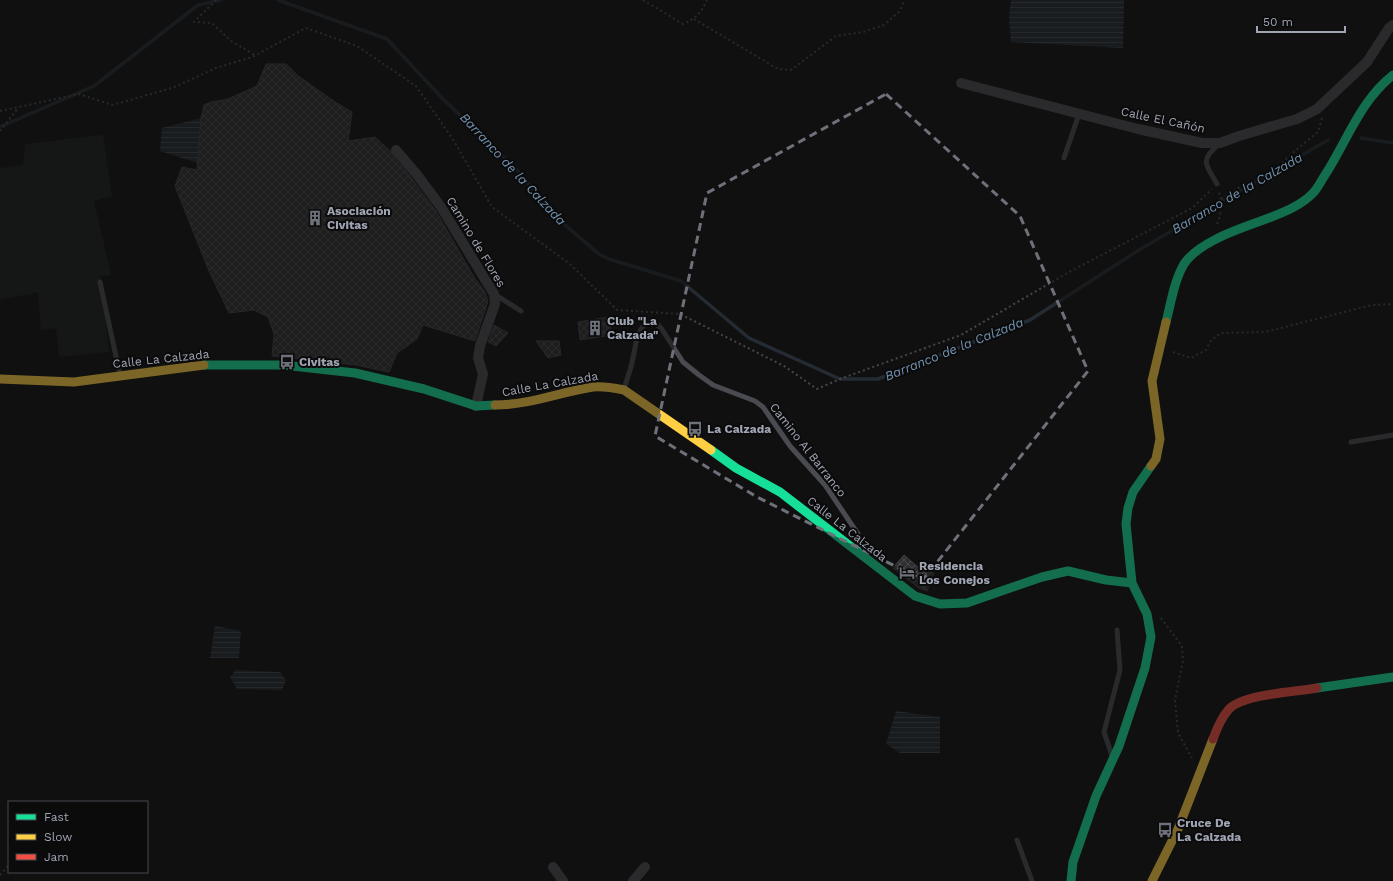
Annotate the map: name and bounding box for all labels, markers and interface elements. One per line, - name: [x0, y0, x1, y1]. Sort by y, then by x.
- scale bar: [1257, 8, 1345, 34]
- text: 50 m: [1263, 15, 1293, 29]
- street label: Calle El Cañón: [1120, 104, 1206, 136]
- water label: Barranco de la Calzada: [457, 110, 569, 228]
- water label: Barranco de la Calzada: [1169, 149, 1305, 237]
- street label: Camino de Flores: [443, 194, 509, 290]
- place label: Asociación Civitas: [327, 204, 391, 232]
- building icon: Asociación Civitas: [306, 209, 324, 227]
- place label: Club "La Calzada": [607, 314, 658, 342]
- water label: Barranco de la Calzada: [883, 314, 1025, 384]
- building icon: Club "La Calzada": [586, 319, 604, 337]
- street label: Calle La Calzada: [112, 347, 210, 371]
- bus stop icon: Civitas: [278, 353, 296, 371]
- place label: Civitas: [299, 355, 340, 369]
- street label: Calle La Calzada: [501, 369, 599, 399]
- street label: Camino Al Barranco: [767, 400, 849, 500]
- bus stop icon: La Calzada: [686, 420, 704, 438]
- place label: La Calzada: [707, 422, 771, 436]
- street label: Calle La Calzada: [804, 494, 890, 565]
- place label: Residencia Los Conejos: [919, 559, 991, 587]
- hotel icon: Residencia Los Conejos: [898, 564, 916, 582]
- legend: [8, 801, 148, 873]
- text: Fast: [44, 810, 69, 824]
- place label: Cruce De La Calzada: [1177, 816, 1241, 844]
- bus stop icon: Cruce De La Calzada: [1156, 821, 1174, 839]
- text: Slow: [44, 830, 72, 844]
- text: Jam: [44, 850, 69, 864]

